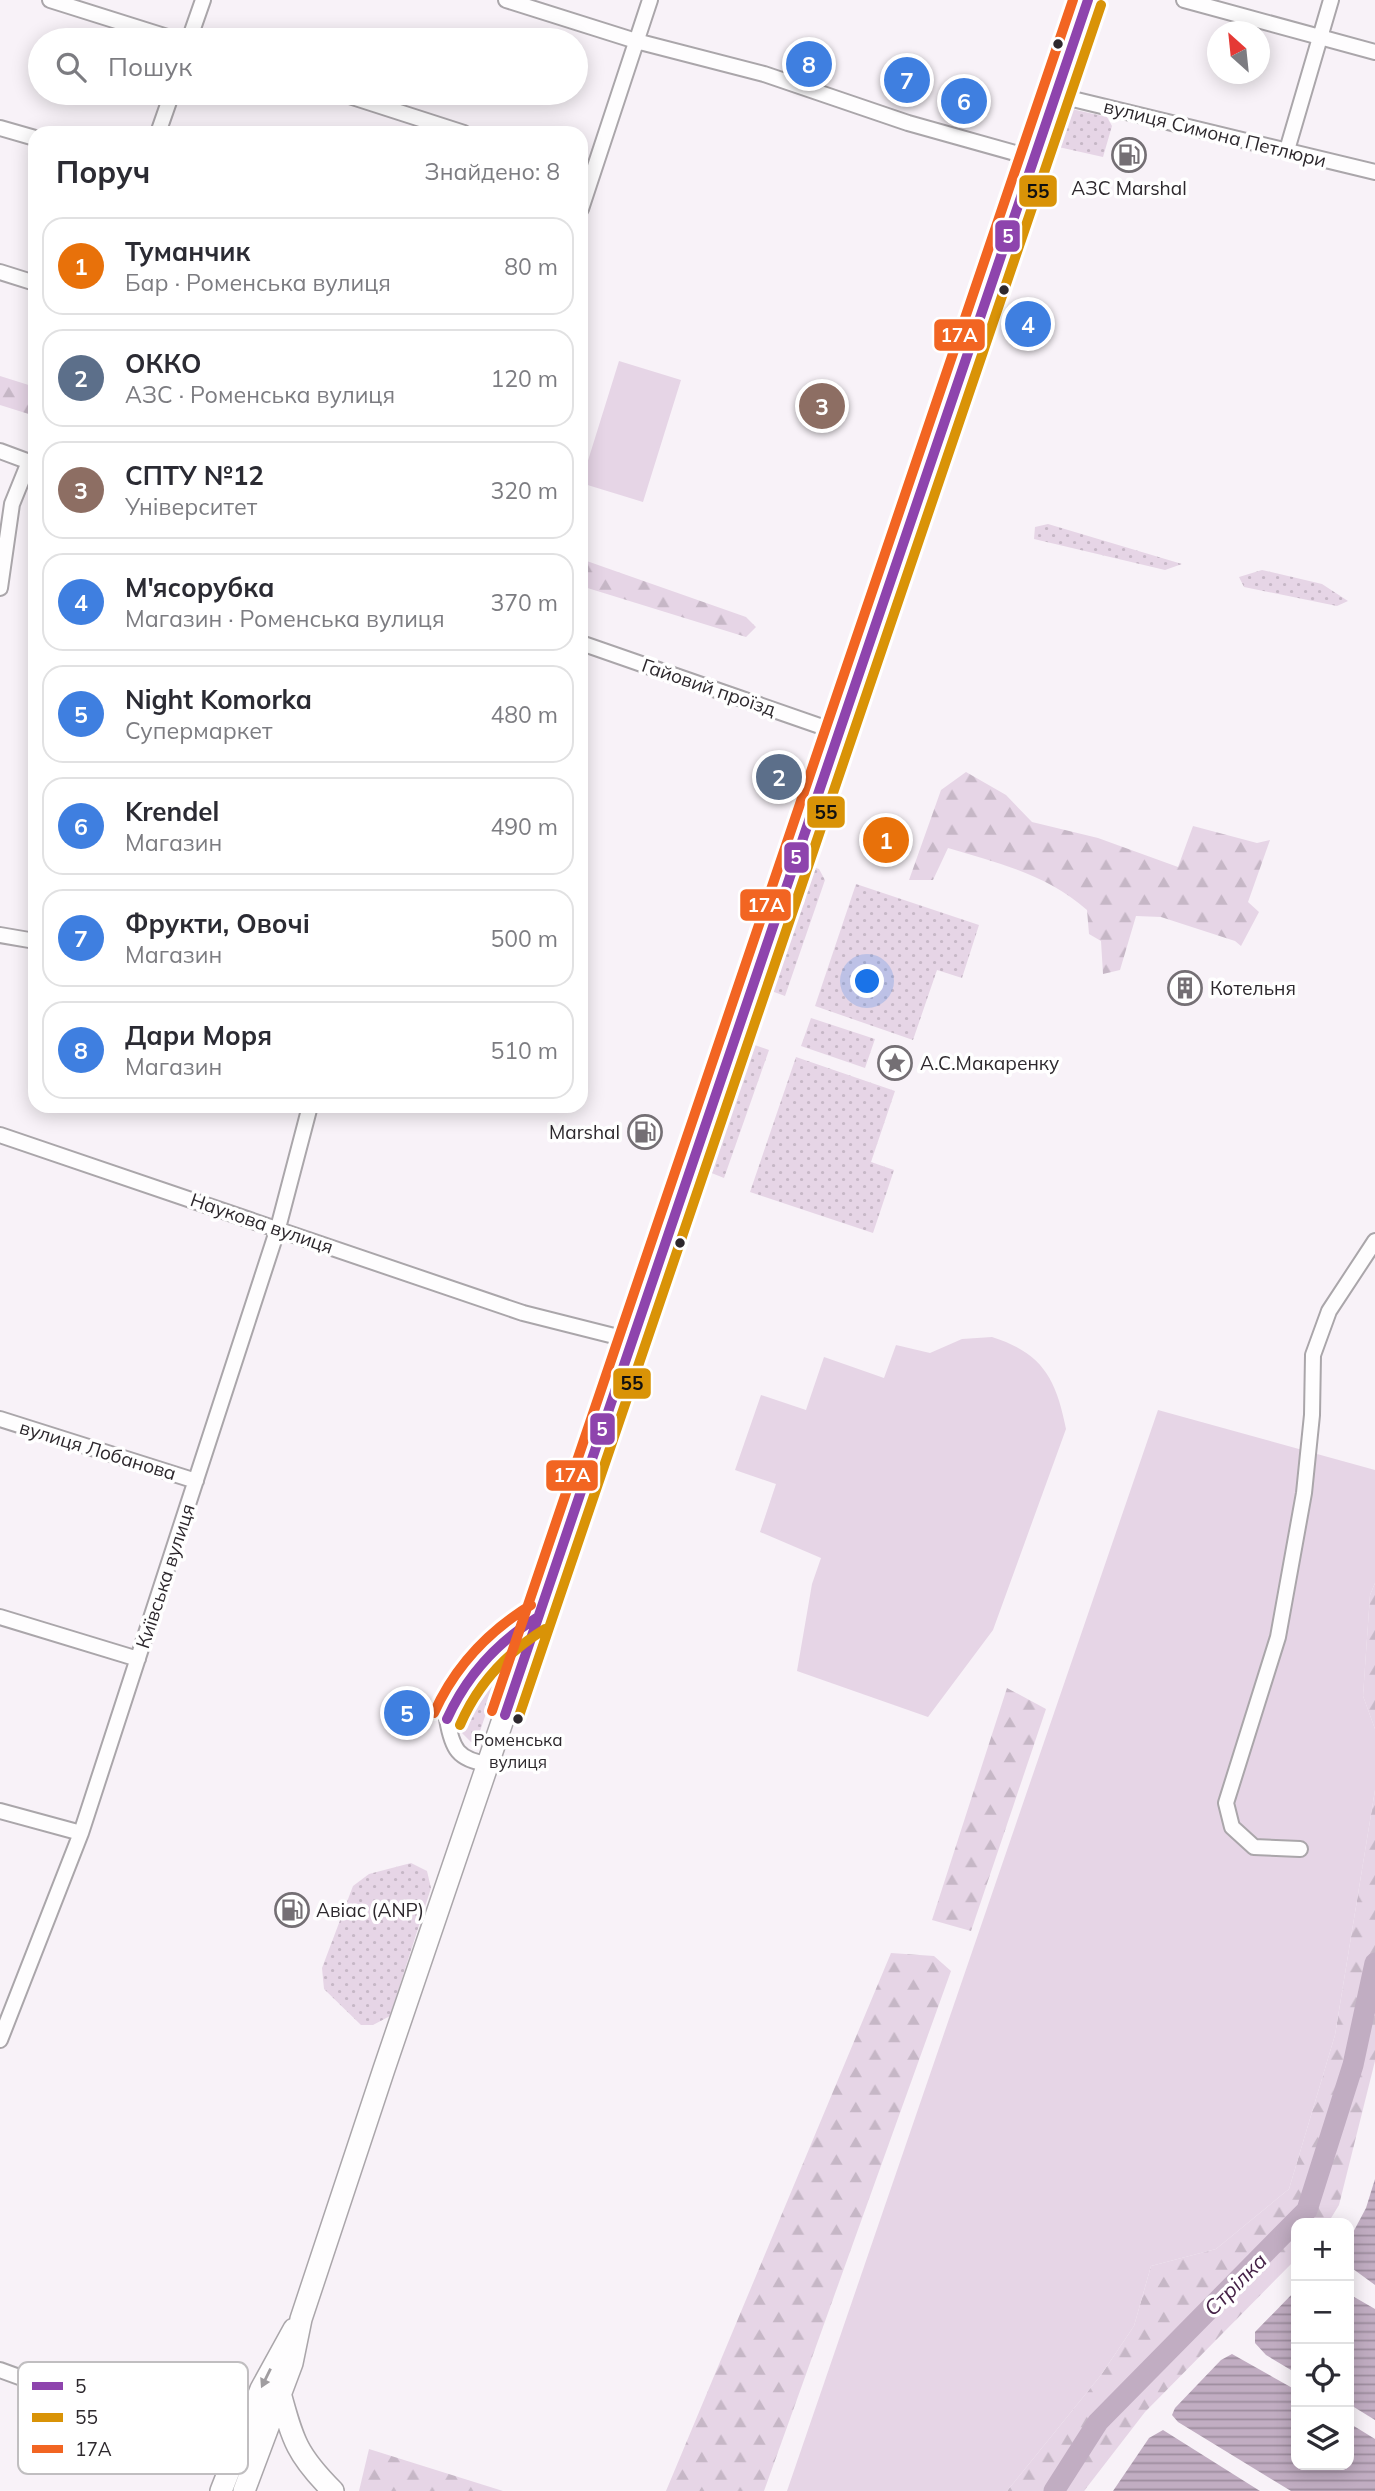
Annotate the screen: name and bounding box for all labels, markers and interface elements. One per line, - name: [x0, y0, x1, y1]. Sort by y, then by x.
- north arrow: [1207, 21, 1270, 84]
- search box: [28, 28, 588, 105]
- unlabelled marker: [1051, 37, 1065, 51]
- pin: 8: [786, 38, 832, 90]
- icon: search: [52, 48, 90, 86]
- text: Пошук: [108, 50, 192, 83]
- pin: 7: [884, 54, 930, 106]
- pin: 6: [941, 75, 987, 127]
- street label: вулиця Симона Петлюри: [1101, 94, 1329, 172]
- fuel station icon: АЗС Marshal: [1110, 136, 1148, 174]
- text: Поруч: [56, 153, 150, 191]
- text: Знайдено: 8: [425, 157, 560, 186]
- line badge: 55: [1018, 174, 1058, 208]
- place label: АЗС Marshal: [1071, 176, 1187, 200]
- text: 55: [1027, 179, 1049, 203]
- line badge: 5: [994, 219, 1021, 253]
- text: 5: [1002, 224, 1014, 248]
- text: Туманчик: [125, 235, 250, 268]
- text: 1: [74, 252, 88, 281]
- text: 80 m: [504, 252, 558, 281]
- text: Бар · Роменська вулиця: [125, 268, 391, 297]
- unlabelled marker: [997, 283, 1011, 297]
- pin: 4: [1005, 298, 1051, 350]
- line badge: 17А: [933, 318, 986, 352]
- text: 17А: [940, 323, 978, 347]
- text: ОККО: [125, 347, 201, 380]
- text: 2: [74, 364, 88, 393]
- text: 120 m: [490, 364, 558, 393]
- text: АЗС · Роменська вулиця: [125, 380, 395, 409]
- pin: 3: [799, 380, 845, 432]
- text: СПТУ №12: [125, 459, 264, 492]
- text: 3: [74, 476, 88, 505]
- text: 320 m: [490, 476, 558, 505]
- text: Університет: [125, 492, 257, 521]
- text: М'ясорубка: [125, 571, 275, 604]
- text: 4: [74, 588, 88, 617]
- text: 370 m: [490, 588, 558, 617]
- text: Магазин · Роменська вулиця: [125, 604, 445, 633]
- street label: Гайовий проїзд: [639, 653, 780, 721]
- text: Night Komorka: [125, 683, 312, 716]
- text: 5: [74, 700, 88, 729]
- text: 480 m: [490, 700, 558, 729]
- text: Супермаркет: [125, 716, 272, 745]
- pin: 2: [756, 751, 802, 803]
- text: Krendel: [125, 795, 219, 828]
- line badge: 55: [806, 795, 846, 829]
- text: 55: [815, 800, 837, 824]
- text: 6: [74, 812, 88, 841]
- text: 490 m: [490, 812, 558, 841]
- pin: 1: [863, 814, 909, 866]
- text: Магазин: [125, 828, 222, 857]
- line badge: 5: [783, 841, 810, 874]
- text: 5: [790, 845, 802, 869]
- line badge: 17А: [739, 888, 792, 922]
- text: 17А: [747, 893, 785, 917]
- text: Фрукти, Овочі: [125, 907, 310, 940]
- text: 7: [74, 924, 88, 953]
- text: 500 m: [490, 924, 558, 953]
- text: Магазин: [125, 940, 222, 969]
- your location: [850, 964, 884, 998]
- building icon: Котельня: [1166, 969, 1204, 1007]
- place label: Котельня: [1210, 976, 1296, 1000]
- text: Дари Моря: [125, 1019, 272, 1052]
- text: 8: [74, 1036, 88, 1065]
- text: 510 m: [490, 1036, 558, 1065]
- place icon: А.С.Макаренку: [876, 1044, 914, 1082]
- place label: А.С.Макаренку: [920, 1051, 1059, 1075]
- text: Магазин: [125, 1052, 222, 1081]
- fuel station icon: Marshal: [626, 1113, 664, 1151]
- place label: Marshal: [549, 1120, 620, 1144]
- street label: Наукова вулиця: [187, 1187, 337, 1259]
- unlabelled marker: [673, 1236, 687, 1250]
- line badge: 55: [612, 1367, 652, 1400]
- text: 55: [621, 1371, 643, 1395]
- line badge: 5: [589, 1412, 616, 1446]
- street label: вулиця Лобанова: [17, 1415, 179, 1485]
- text: 5: [596, 1417, 608, 1441]
- line badge: 17А: [545, 1459, 599, 1492]
- text: 17А: [553, 1463, 591, 1487]
- street label: Київська вулиця: [130, 1501, 200, 1651]
- pin: 5: [384, 1687, 430, 1739]
- marker: Роменська вулиця: [511, 1712, 525, 1726]
- place label: Роменська вулиця: [473, 1729, 563, 1773]
- fuel station icon: Авіас (ANP): [273, 1891, 311, 1929]
- place label: Авіас (ANP): [316, 1898, 424, 1922]
- map controls: [1291, 2218, 1354, 2470]
- button: +: [1291, 2218, 1354, 2281]
- water label: Стрілка: [1198, 2247, 1272, 2321]
- button: −: [1291, 2281, 1354, 2344]
- button: locate: [1291, 2344, 1354, 2407]
- legend: [18, 2362, 248, 2474]
- one-way arrow: [261, 2368, 272, 2388]
- text: 5: [75, 2374, 86, 2398]
- text: 55: [75, 2405, 98, 2429]
- button: layers: [1291, 2407, 1354, 2470]
- text: 17А: [75, 2437, 112, 2461]

